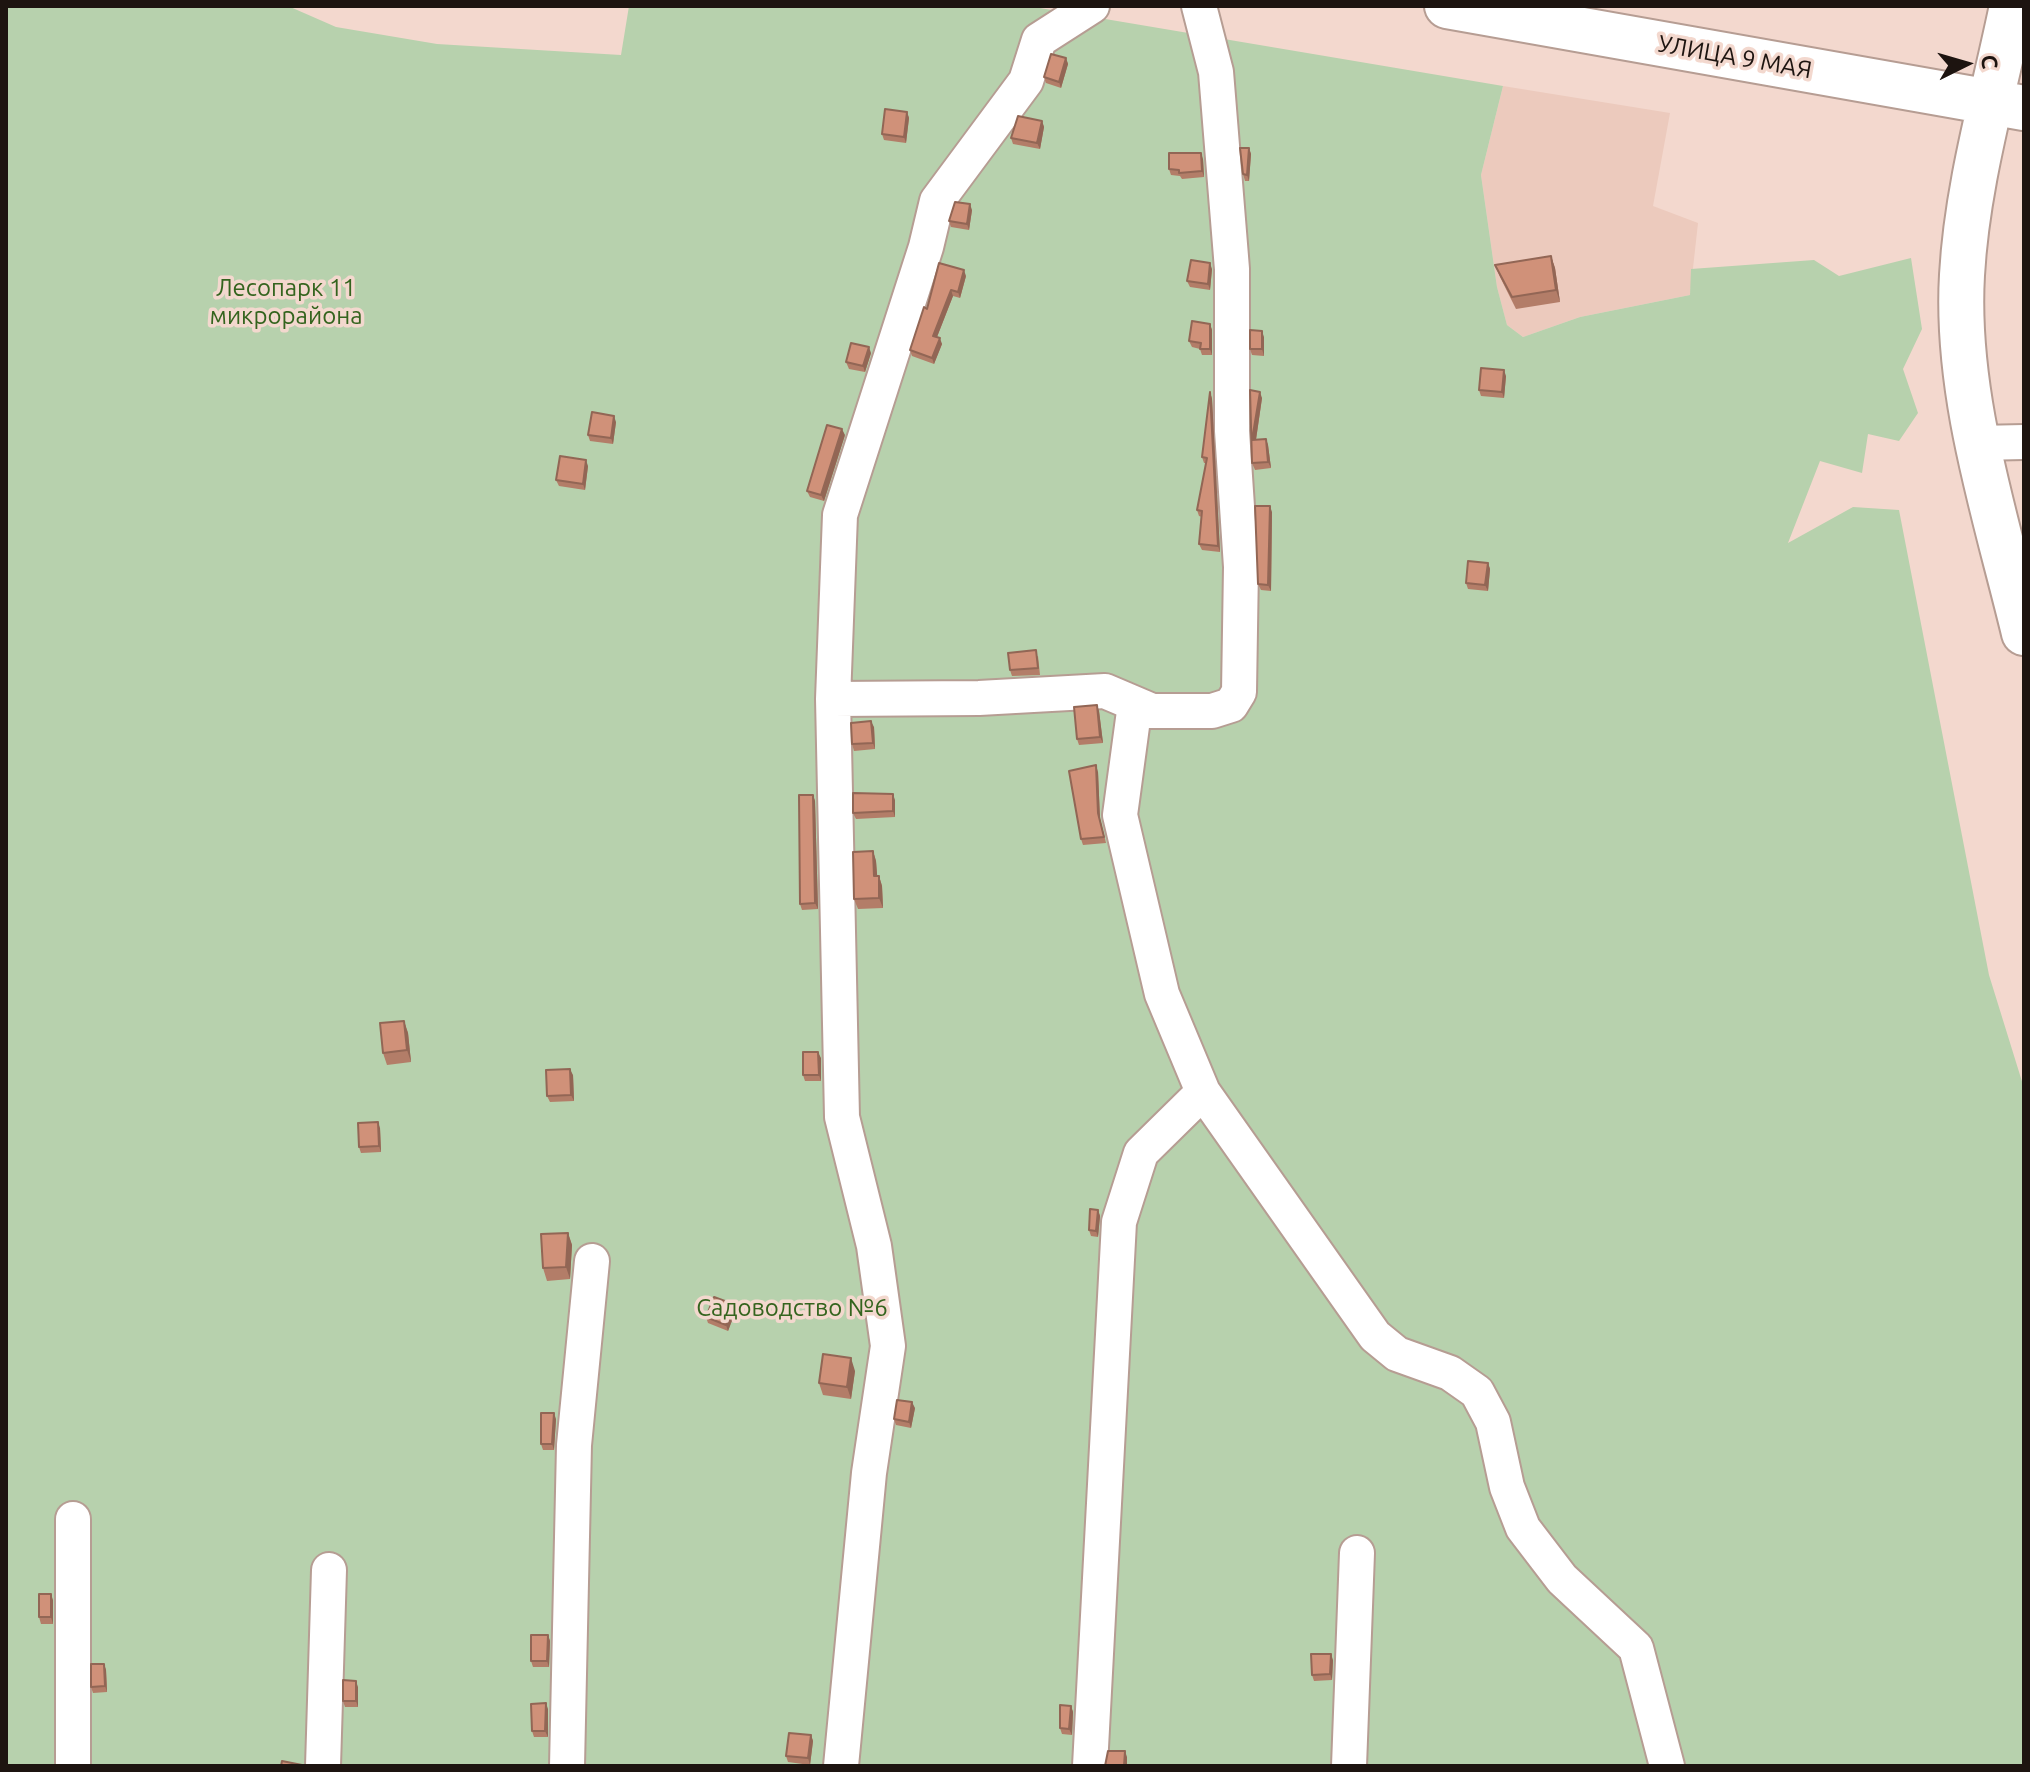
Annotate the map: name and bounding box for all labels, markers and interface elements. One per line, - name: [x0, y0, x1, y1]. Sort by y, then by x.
- north arrow: [1926, 24, 2006, 104]
- street label: УЛИЦА 9 МАЯ: [1656, 29, 1814, 85]
- text: С: [1977, 54, 2003, 70]
- park label: Лесопарк 11 микрорайона: [209, 274, 363, 330]
- park label: Садоводство №6: [696, 1294, 888, 1322]

